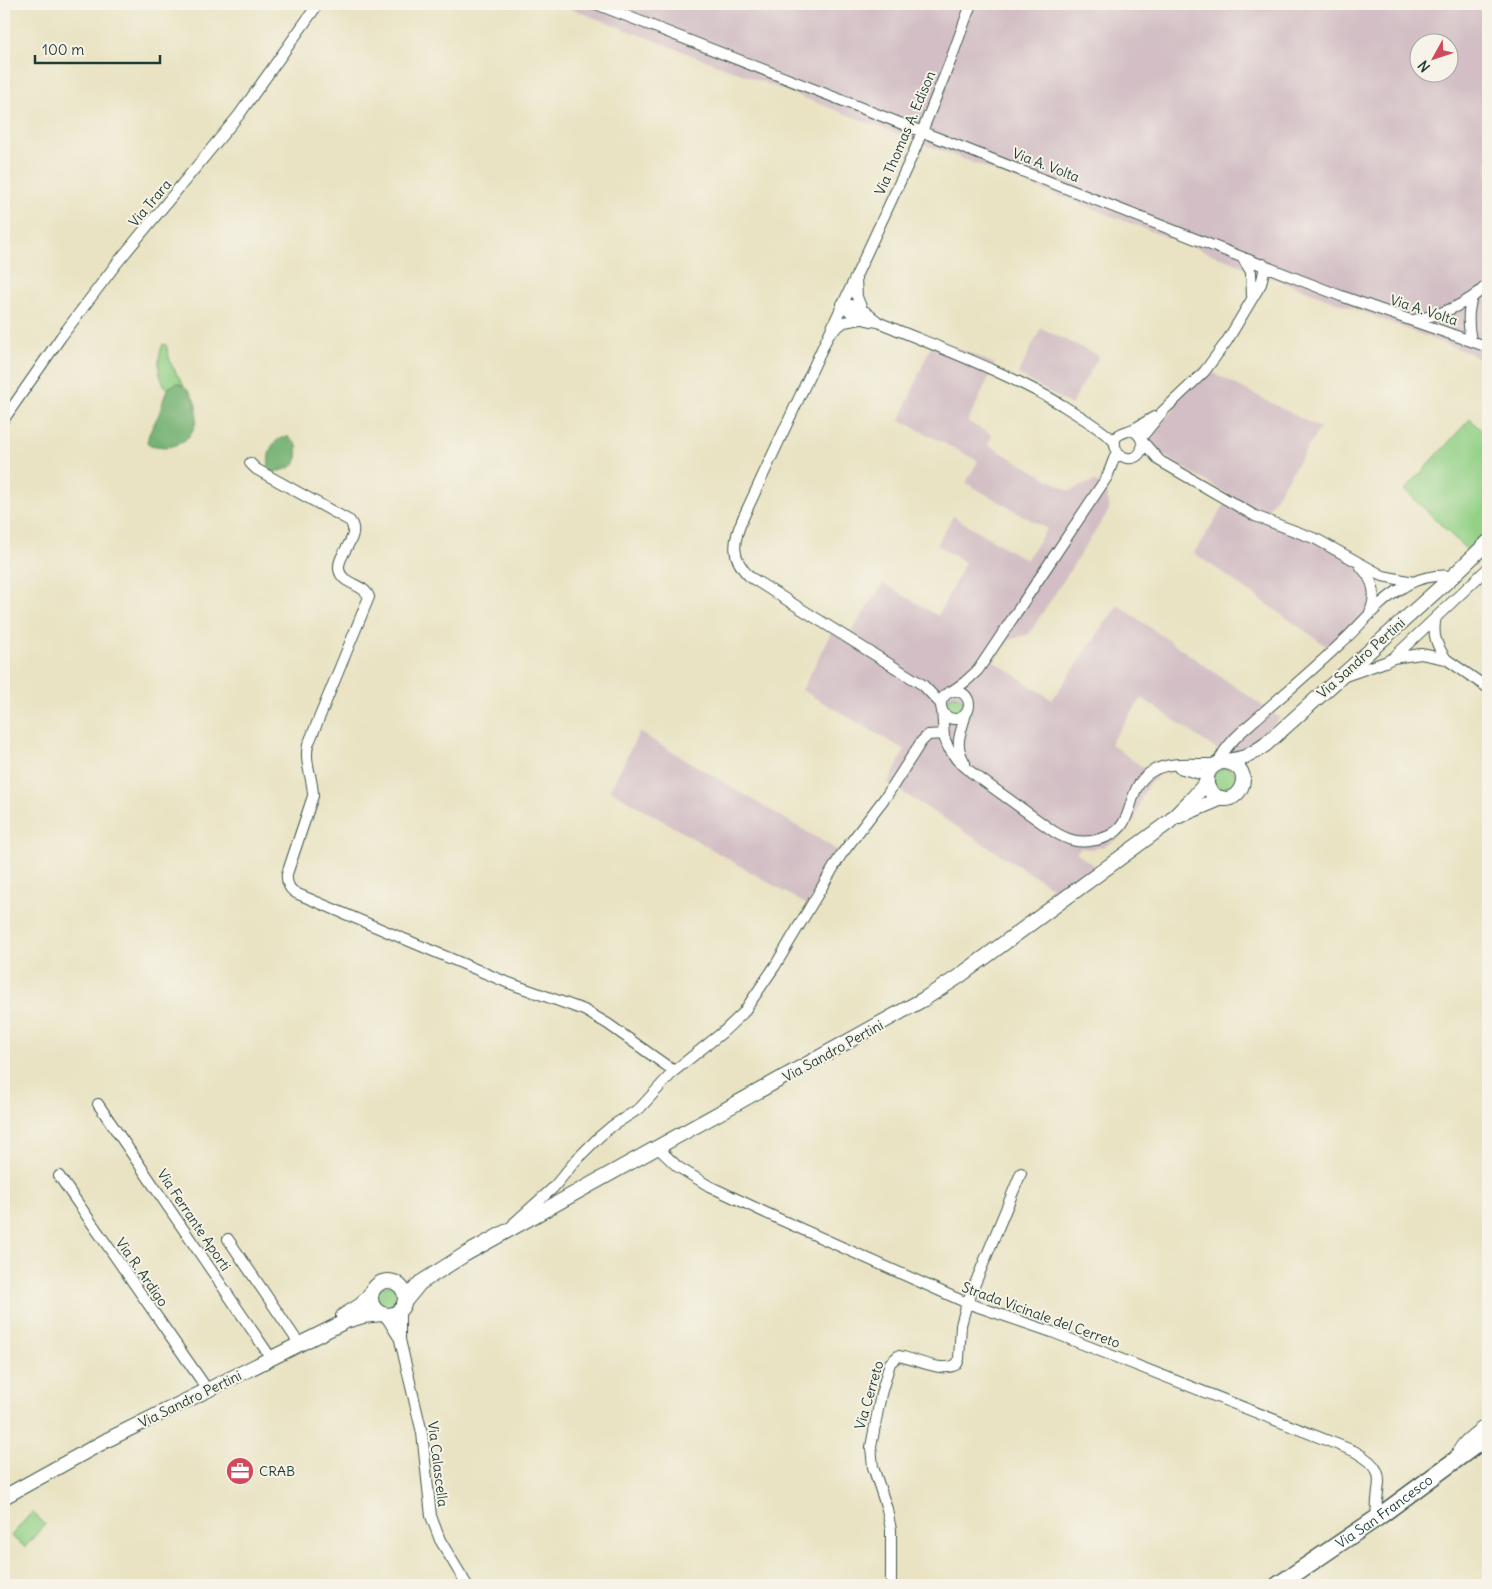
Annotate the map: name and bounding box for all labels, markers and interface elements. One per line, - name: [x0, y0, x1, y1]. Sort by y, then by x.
- scale bar: [35, 32, 160, 64]
- north arrow: [1410, 32, 1460, 82]
- text: 100 m: [42, 40, 84, 59]
- text: N: [1414, 57, 1434, 76]
- street label: Via Thomas A. Edison: [871, 68, 939, 198]
- street label: Via A. Volta: [1010, 144, 1082, 186]
- street label: Via Trara: [125, 175, 175, 230]
- street label: Via A. Volta: [1388, 291, 1460, 329]
- street label: Via Sandro Pertini: [1313, 614, 1409, 702]
- street label: Via Sandro Pertini: [780, 1016, 886, 1086]
- street label: Via Ferrante Aporti: [153, 1166, 235, 1274]
- street label: Via R. Ardigo: [112, 1234, 172, 1310]
- street label: Strada Vicinale del Cerreto: [959, 1278, 1123, 1352]
- street label: Via Cerreto: [851, 1358, 887, 1431]
- street label: Via Sandro Pertini: [136, 1366, 244, 1432]
- street label: Via Calascella: [424, 1420, 452, 1508]
- office icon: CRAB: [225, 1456, 255, 1486]
- place label: CRAB: [259, 1462, 295, 1480]
- street label: Via San Francesco: [1332, 1471, 1436, 1552]

